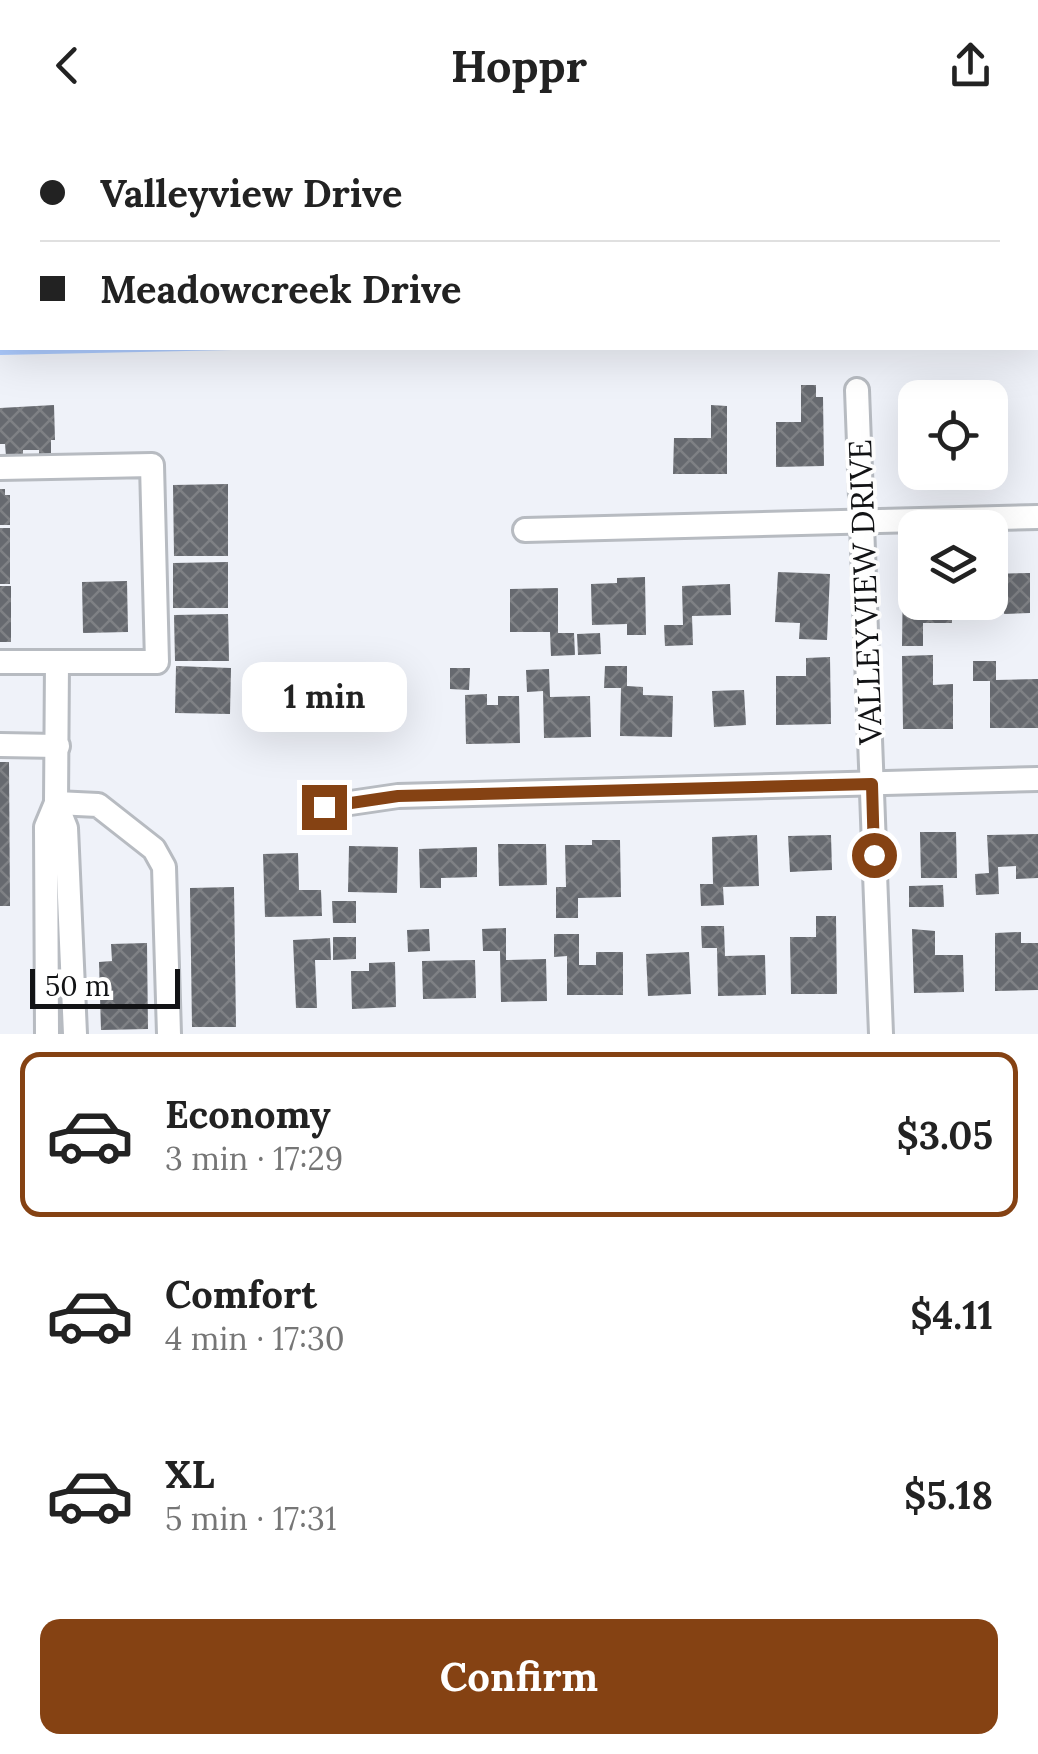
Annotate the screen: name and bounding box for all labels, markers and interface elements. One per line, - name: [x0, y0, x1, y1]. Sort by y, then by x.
- text: Hoppr: [451, 37, 587, 94]
- icon: back: [40, 38, 95, 93]
- icon: share: [943, 38, 998, 93]
- text: Valleyview Drive: [100, 169, 402, 217]
- text: Meadowcreek Drive: [100, 265, 461, 313]
- map controls: [898, 380, 1008, 620]
- button: locate: [898, 380, 1008, 490]
- street label: VALLEYVIEW DRIVE: [839, 439, 891, 746]
- button: layers: [898, 510, 1008, 620]
- callout: 1 min: [242, 662, 406, 732]
- text: 1 min: [284, 676, 365, 717]
- route end: [302, 785, 347, 830]
- route start: [852, 833, 897, 878]
- scale bar: [30, 964, 180, 1008]
- text: 50 m: [45, 968, 110, 1004]
- icon: car: [45, 1090, 135, 1180]
- text: Economy: [165, 1090, 331, 1138]
- text: $3.05: [896, 1111, 993, 1159]
- text: 3 min · 17:29: [165, 1138, 343, 1179]
- icon: car: [45, 1270, 135, 1360]
- text: Comfort: [165, 1270, 317, 1318]
- text: $4.11: [910, 1291, 993, 1339]
- text: 4 min · 17:30: [165, 1318, 345, 1359]
- icon: car: [45, 1450, 135, 1540]
- text: XL: [165, 1450, 215, 1498]
- text: $5.18: [904, 1471, 993, 1519]
- text: 5 min · 17:31: [165, 1498, 337, 1539]
- button: Confirm: [40, 1619, 998, 1734]

